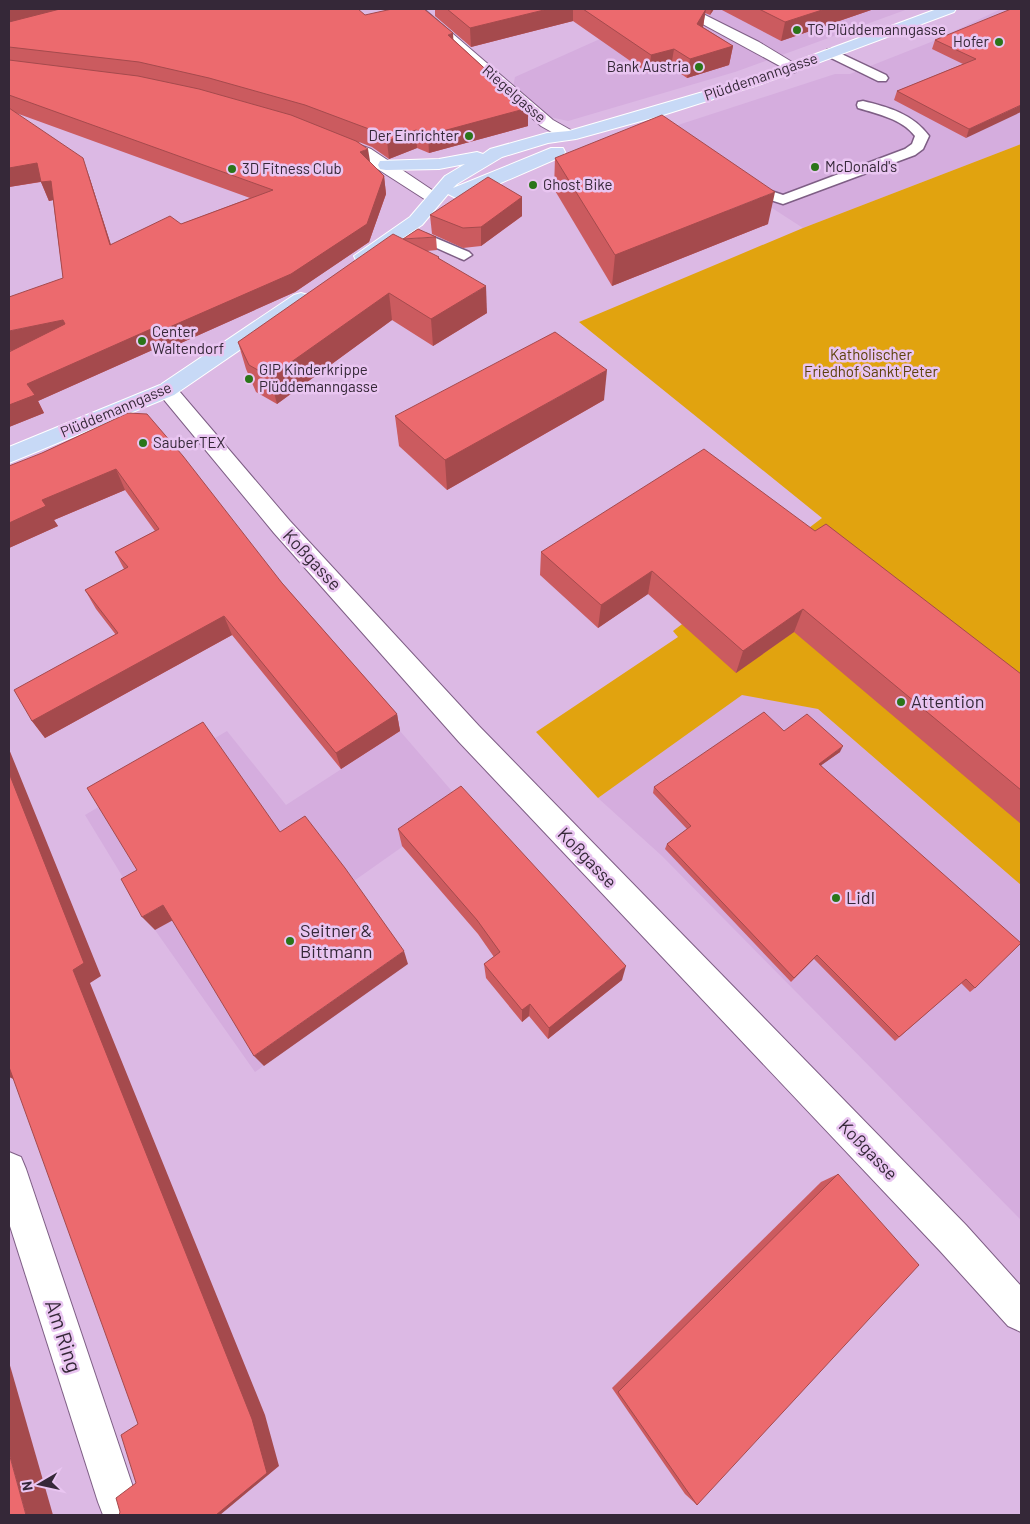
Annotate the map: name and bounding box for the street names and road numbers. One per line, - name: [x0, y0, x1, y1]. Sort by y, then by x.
- street label: Plüddemanngasse: [702, 48, 820, 104]
- street label: Riegelgasse: [479, 61, 550, 126]
- street label: Plüddemanngasse: [57, 378, 174, 441]
- street label: Koßgasse: [279, 524, 347, 595]
- street label: Koßgasse: [554, 822, 622, 892]
- street label: Koßgasse: [835, 1114, 903, 1184]
- street label: Am Ring: [41, 1296, 88, 1375]

